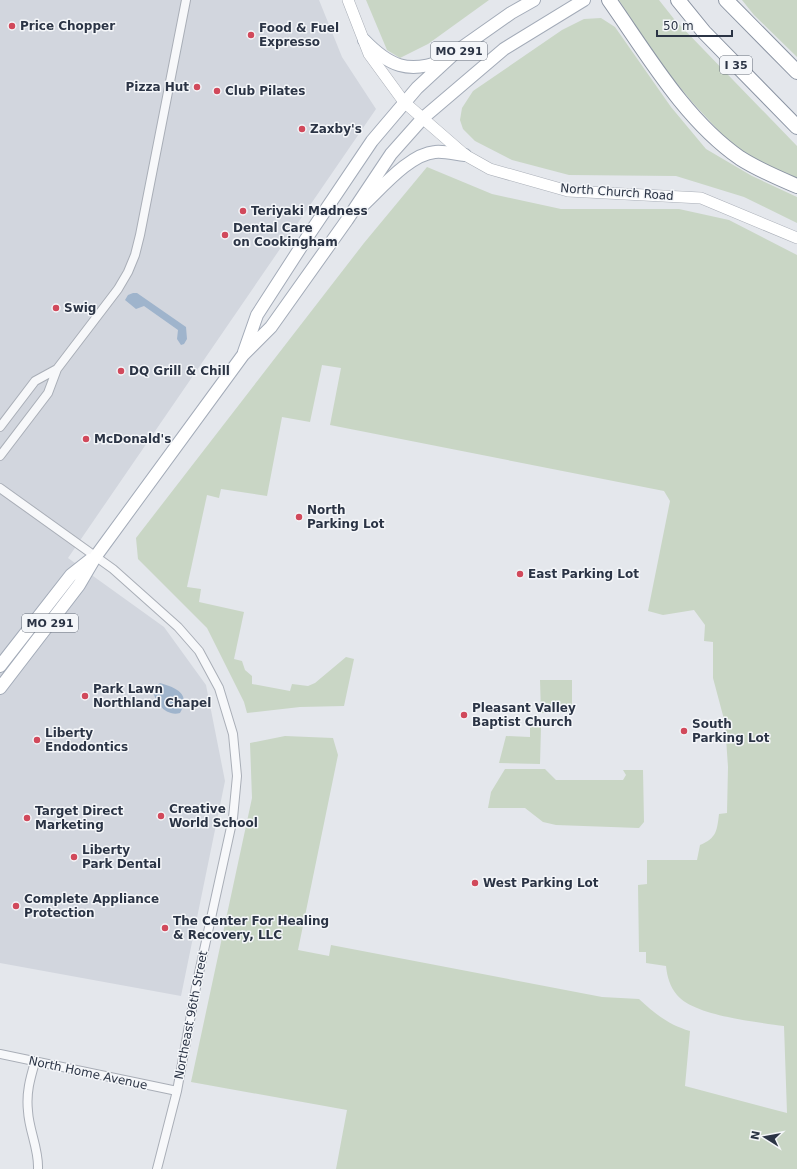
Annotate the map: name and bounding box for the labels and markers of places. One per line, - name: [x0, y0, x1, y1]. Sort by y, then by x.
- place label: Price Chopper: [20, 19, 115, 33]
- marker: Price Chopper: [7, 21, 17, 31]
- place label: Food & Fuel Expresso: [259, 21, 339, 49]
- marker: Food & Fuel Expresso: [246, 30, 256, 40]
- place label: Pizza Hut: [126, 80, 189, 94]
- marker: Pizza Hut: [192, 82, 202, 92]
- place label: Club Pilates: [225, 84, 305, 98]
- marker: Club Pilates: [212, 86, 222, 96]
- place label: Zaxby's: [310, 122, 362, 136]
- marker: Zaxby's: [297, 124, 307, 134]
- place label: Teriyaki Madness: [251, 204, 368, 218]
- marker: Teriyaki Madness: [238, 206, 248, 216]
- place label: Dental Care on Cookingham: [233, 221, 338, 249]
- marker: Dental Care on Cookingham: [220, 230, 230, 240]
- place label: Swig: [64, 301, 96, 315]
- marker: Swig: [51, 303, 61, 313]
- place label: DQ Grill & Chill: [129, 364, 230, 378]
- marker: DQ Grill & Chill: [116, 366, 126, 376]
- place label: McDonald's: [94, 432, 171, 446]
- marker: McDonald's: [81, 434, 91, 444]
- place label: North Parking Lot: [307, 503, 385, 531]
- marker: North Parking Lot: [294, 512, 304, 522]
- place label: East Parking Lot: [528, 567, 639, 581]
- marker: East Parking Lot: [515, 569, 525, 579]
- place label: Park Lawn Northland Chapel: [93, 682, 211, 710]
- marker: Park Lawn Northland Chapel: [80, 691, 90, 701]
- place label: Pleasant Valley Baptist Church: [472, 701, 576, 729]
- marker: Pleasant Valley Baptist Church: [459, 710, 469, 720]
- place label: South Parking Lot: [692, 717, 770, 745]
- place label: Liberty Endodontics: [45, 726, 128, 754]
- marker: South Parking Lot: [679, 726, 689, 736]
- marker: Liberty Endodontics: [32, 735, 42, 745]
- place label: Creative World School: [169, 802, 258, 830]
- place label: Target Direct Marketing: [35, 804, 124, 832]
- marker: Creative World School: [156, 811, 166, 821]
- marker: Target Direct Marketing: [22, 813, 32, 823]
- place label: Liberty Park Dental: [82, 843, 161, 871]
- marker: Liberty Park Dental: [69, 852, 79, 862]
- place label: West Parking Lot: [483, 876, 599, 890]
- marker: West Parking Lot: [470, 878, 480, 888]
- place label: Complete Appliance Protection: [24, 892, 159, 920]
- marker: Complete Appliance Protection: [11, 901, 21, 911]
- place label: The Center For Healing & Recovery, LLC: [173, 914, 329, 942]
- marker: The Center For Healing & Recovery, LLC: [160, 923, 170, 933]

